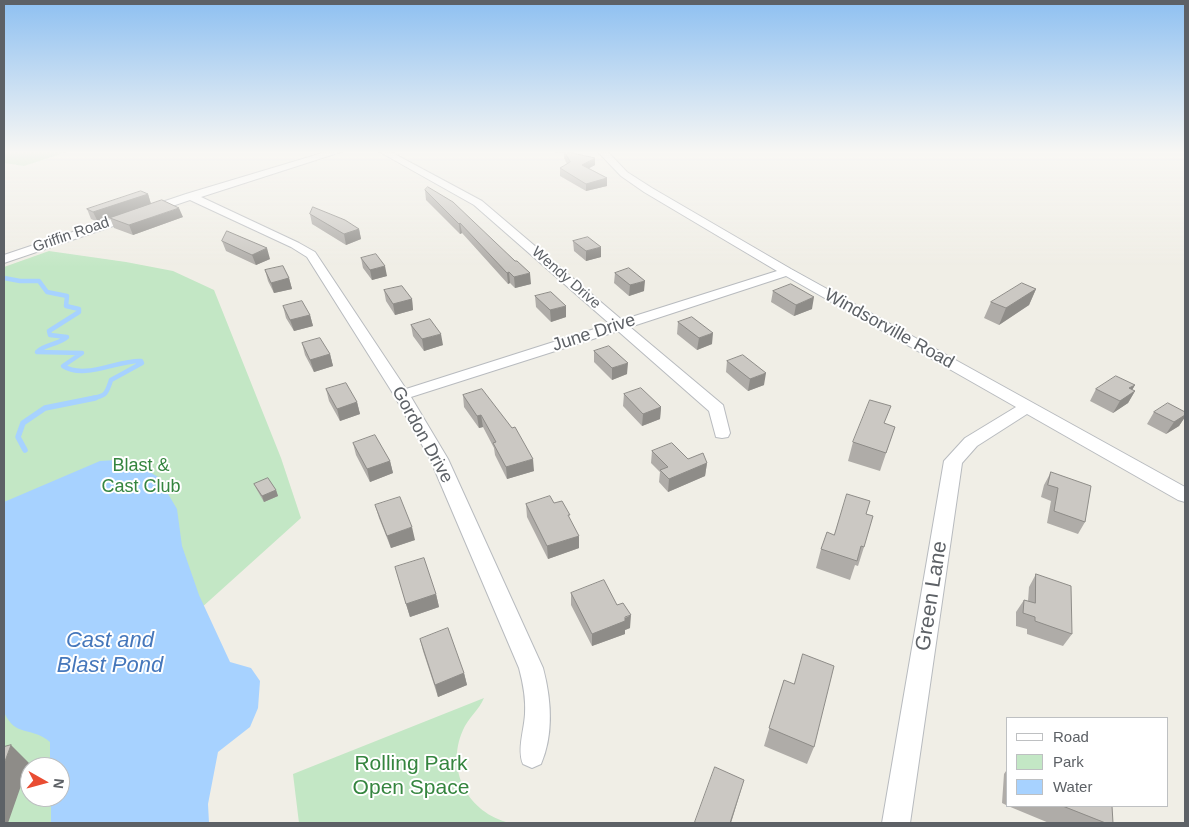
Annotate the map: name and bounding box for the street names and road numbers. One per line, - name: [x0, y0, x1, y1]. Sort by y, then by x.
- street label: Griffin Road: [30, 214, 112, 256]
- street label: Wendy Drive: [528, 243, 604, 313]
- street label: Windsorville Road: [820, 284, 958, 374]
- street label: June Drive: [550, 309, 638, 357]
- street label: Gordon Drive: [387, 383, 457, 487]
- street label: Green Lane: [911, 539, 953, 653]

